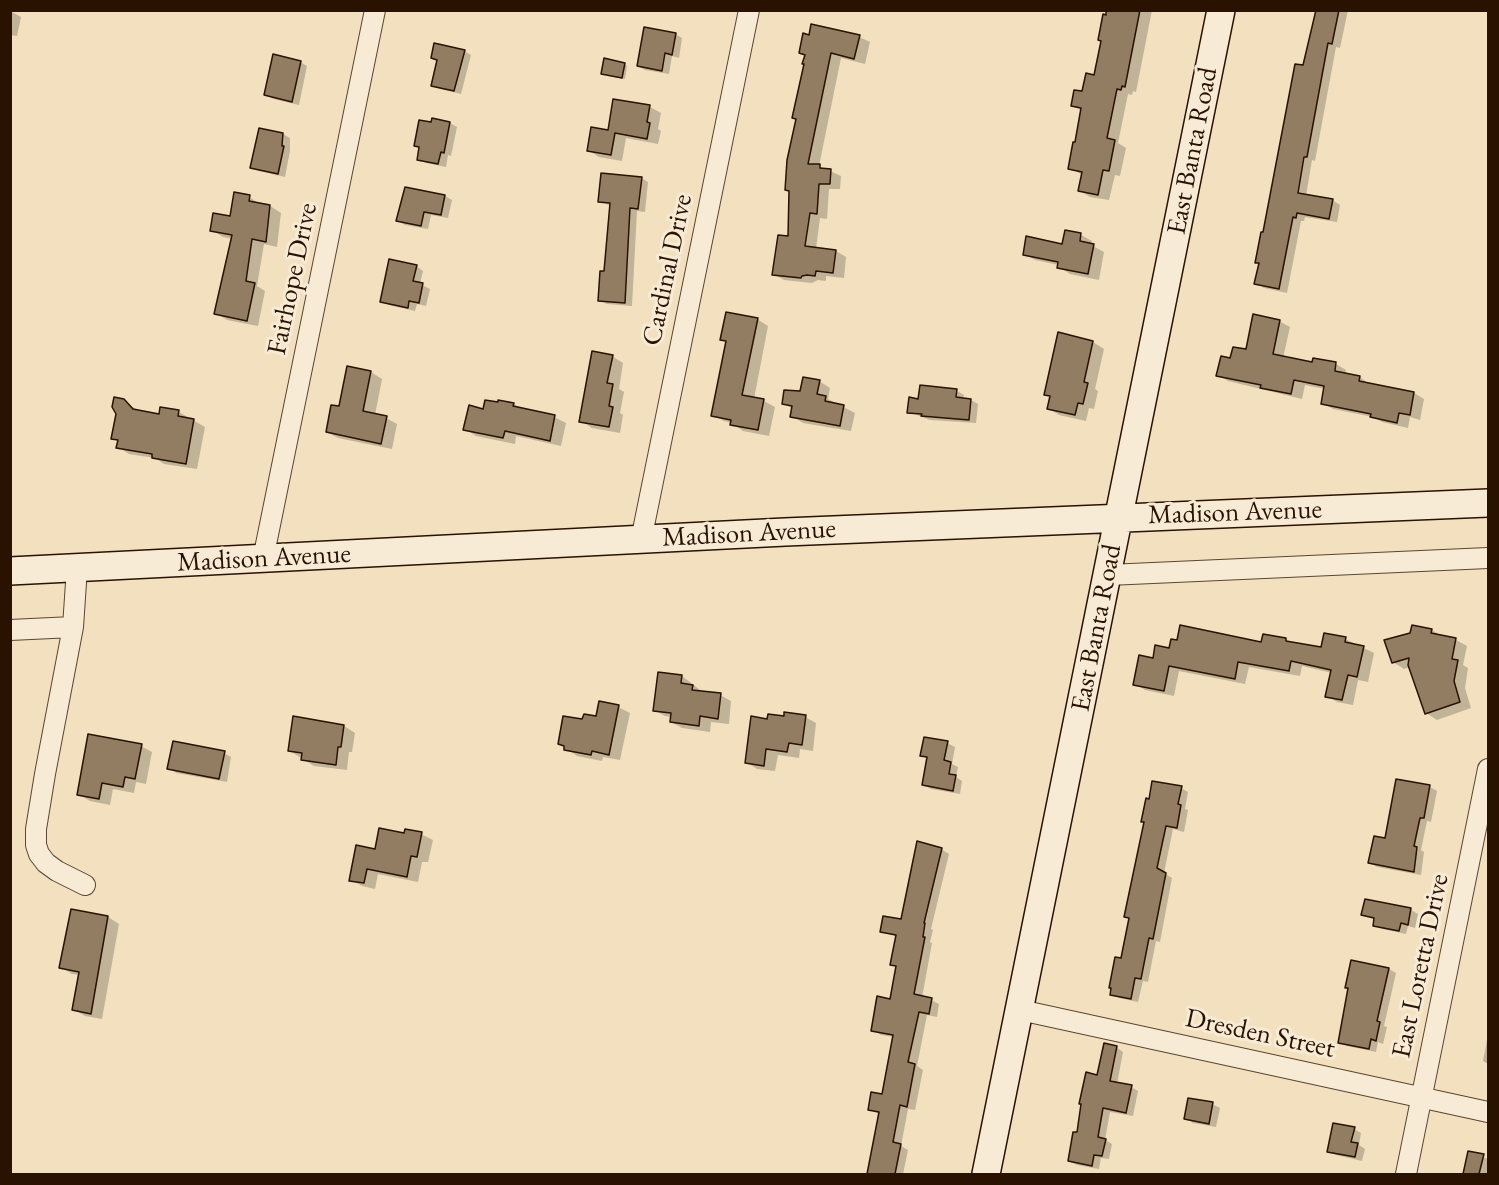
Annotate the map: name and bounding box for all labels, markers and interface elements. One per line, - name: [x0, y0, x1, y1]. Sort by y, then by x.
- street label: East Banta Road: [1161, 64, 1225, 238]
- street label: Cardinal Drive: [636, 191, 700, 349]
- street label: Fairhope Drive: [261, 200, 325, 358]
- street label: Madison Avenue: [1147, 494, 1323, 532]
- street label: Madison Avenue: [661, 513, 837, 555]
- street label: Madison Avenue: [176, 538, 352, 580]
- street label: East Banta Road: [1065, 541, 1129, 715]
- street label: East Loretta Drive: [1386, 871, 1456, 1061]
- street label: Dresden Street: [1182, 1002, 1338, 1066]

